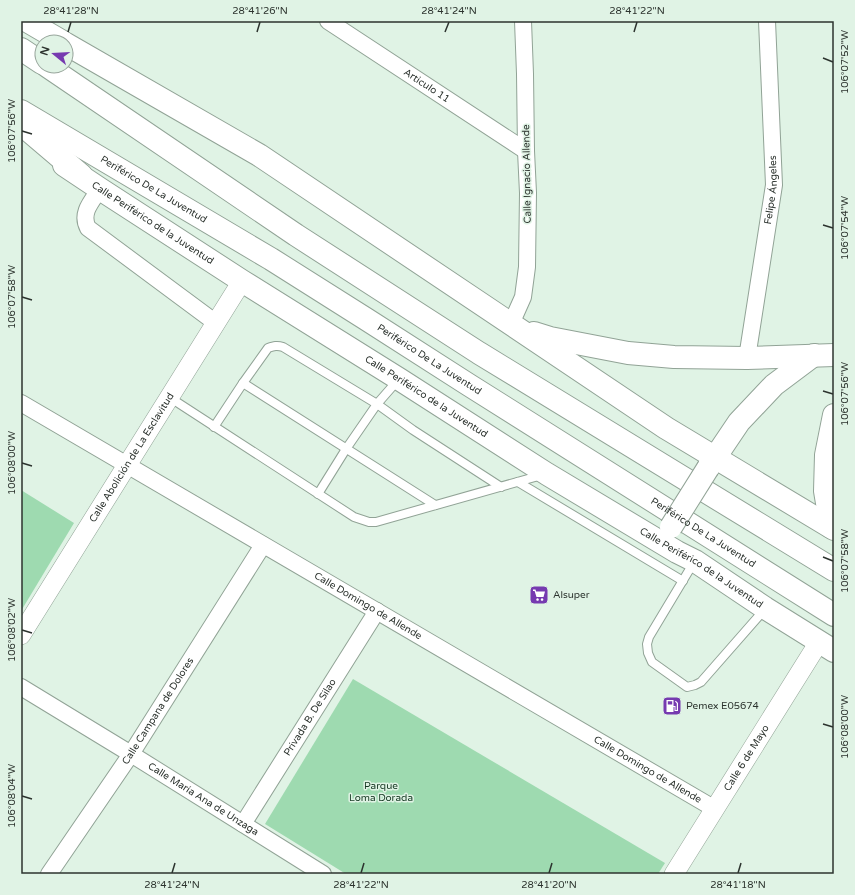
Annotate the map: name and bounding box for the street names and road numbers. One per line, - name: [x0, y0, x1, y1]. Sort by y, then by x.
- street label: Articulo 11: [401, 66, 452, 105]
- street label: Calle Ignacio Allende: [520, 124, 534, 224]
- street label: Periférico De La Juventud: [98, 153, 209, 226]
- street label: Felipe Ángeles: [762, 155, 780, 225]
- street label: Calle Periférico de la Juventud: [89, 179, 216, 267]
- street label: Periférico De La Juventud: [375, 322, 484, 397]
- street label: Calle Periférico de la Juventud: [363, 353, 490, 440]
- street label: Calle Abolición de La Esclavitud: [87, 391, 177, 525]
- street label: Periférico De La Juventud: [649, 495, 758, 570]
- street label: Calle Periférico de la Juventud: [637, 525, 765, 611]
- street label: Calle Domingo de Allende: [312, 570, 424, 642]
- street label: Calle Campana de Dolores: [119, 655, 197, 767]
- street label: Privada B. De Silao: [281, 677, 339, 758]
- street label: Calle 6 de Mayo: [721, 722, 772, 793]
- street label: Calle Domingo de Allende: [592, 733, 704, 806]
- street label: Calle María Ana de Unzaga: [146, 760, 261, 838]

